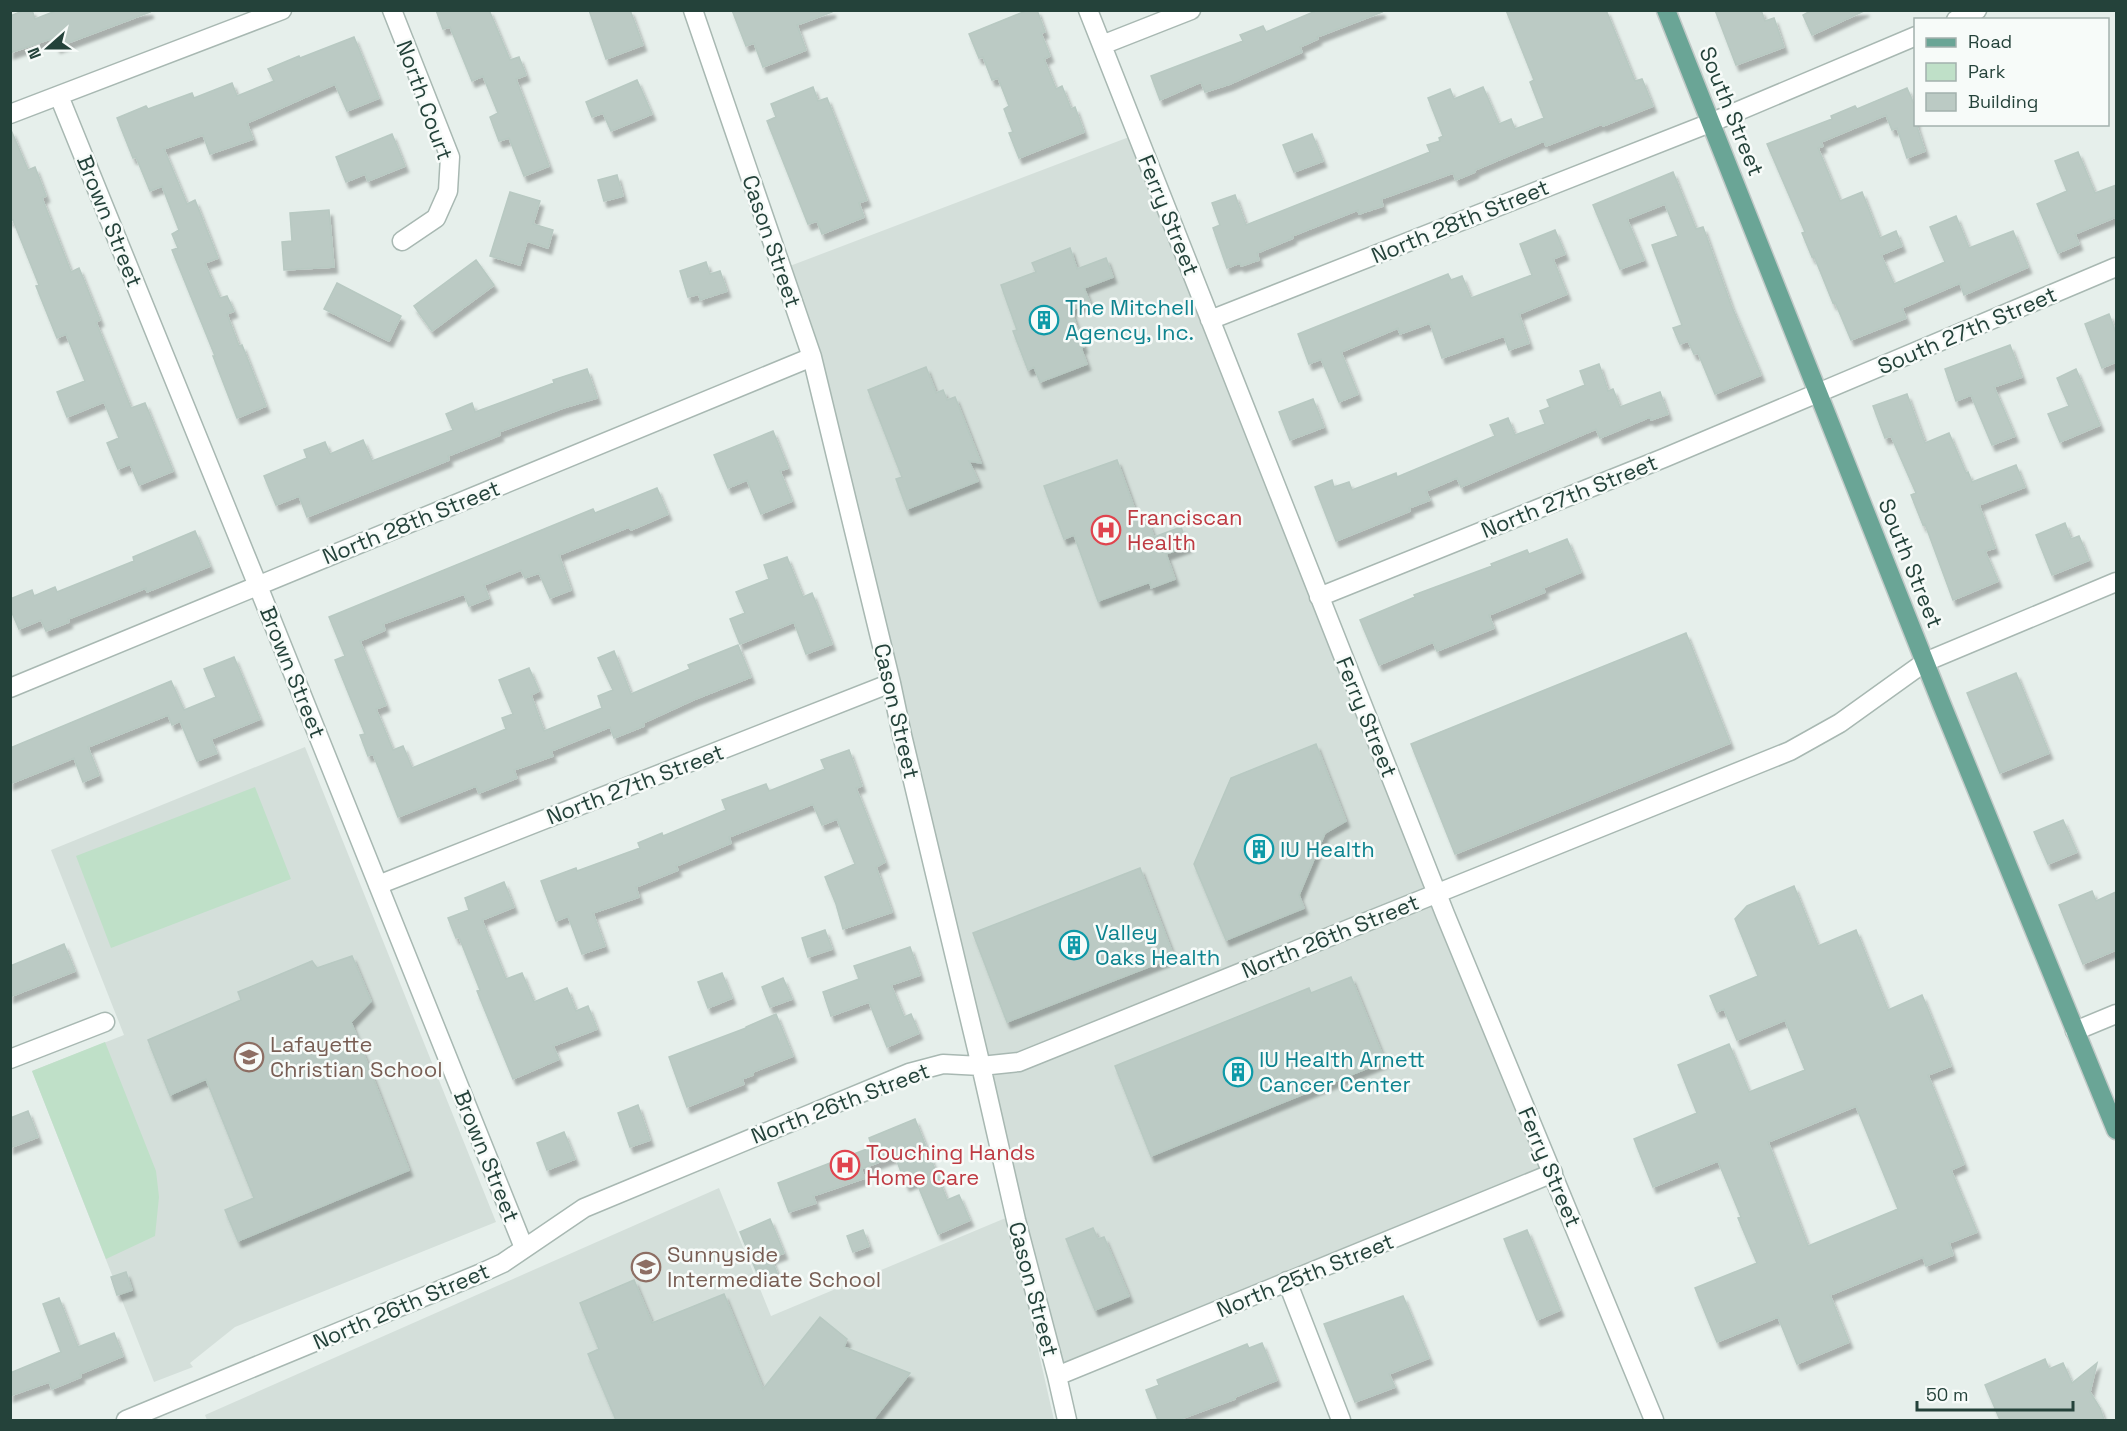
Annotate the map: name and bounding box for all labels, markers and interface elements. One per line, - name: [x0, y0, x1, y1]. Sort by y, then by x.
- north arrow: [18, 18, 78, 78]
- legend: [1914, 18, 2109, 126]
- text: Road: [1968, 30, 2012, 53]
- street label: North Court: [390, 36, 460, 164]
- street label: South Street: [1693, 42, 1771, 180]
- text: N: [23, 44, 46, 62]
- text: Park: [1968, 60, 2006, 83]
- text: Building: [1968, 90, 2038, 113]
- street label: Brown Street: [71, 151, 149, 291]
- street label: Ferry Street: [1132, 151, 1206, 279]
- street label: Cason Street: [736, 171, 808, 311]
- street label: North 28th Street: [1367, 173, 1553, 269]
- street label: South 27th Street: [1873, 280, 2061, 380]
- place label: The Mitchell Agency, Inc.: [1065, 293, 1195, 346]
- building icon: The Mitchell Agency, Inc.: [1028, 304, 1060, 336]
- street label: North 27th Street: [1477, 448, 1661, 544]
- street label: North 28th Street: [318, 474, 504, 570]
- street label: South Street: [1872, 494, 1950, 632]
- place label: Franciscan Health: [1127, 503, 1242, 556]
- hospital icon: Franciscan Health: [1090, 514, 1122, 546]
- street label: Brown Street: [254, 602, 332, 742]
- street label: Cason Street: [868, 640, 926, 782]
- street label: Ferry Street: [1330, 653, 1404, 781]
- street label: North 27th Street: [542, 737, 728, 831]
- building icon: IU Health: [1243, 833, 1275, 865]
- place label: IU Health: [1280, 835, 1375, 863]
- street label: North 26th Street: [1237, 888, 1423, 984]
- place label: Valley Oaks Health: [1095, 918, 1220, 971]
- building icon: Valley Oaks Health: [1058, 929, 1090, 961]
- place label: Lafayette Christian School: [270, 1030, 443, 1083]
- school or university icon: Lafayette Christian School: [233, 1041, 265, 1073]
- place label: IU Health Arnett Cancer Center: [1259, 1045, 1425, 1098]
- street label: North 26th Street: [747, 1056, 933, 1150]
- building icon: IU Health Arnett Cancer Center: [1222, 1056, 1254, 1088]
- street label: Brown Street: [448, 1086, 526, 1226]
- street label: Ferry Street: [1512, 1103, 1588, 1231]
- place label: Touching Hands Home Care: [866, 1138, 1035, 1191]
- hospital icon: Touching Hands Home Care: [829, 1149, 861, 1181]
- street label: Cason Street: [1003, 1219, 1065, 1359]
- street label: North 25th Street: [1212, 1227, 1398, 1323]
- place label: Sunnyside Intermediate School: [667, 1240, 881, 1293]
- school or university icon: Sunnyside Intermediate School: [630, 1251, 662, 1283]
- street label: North 26th Street: [309, 1256, 493, 1356]
- scale bar: [1917, 1374, 2073, 1412]
- text: 50 m: [1926, 1383, 1968, 1406]

